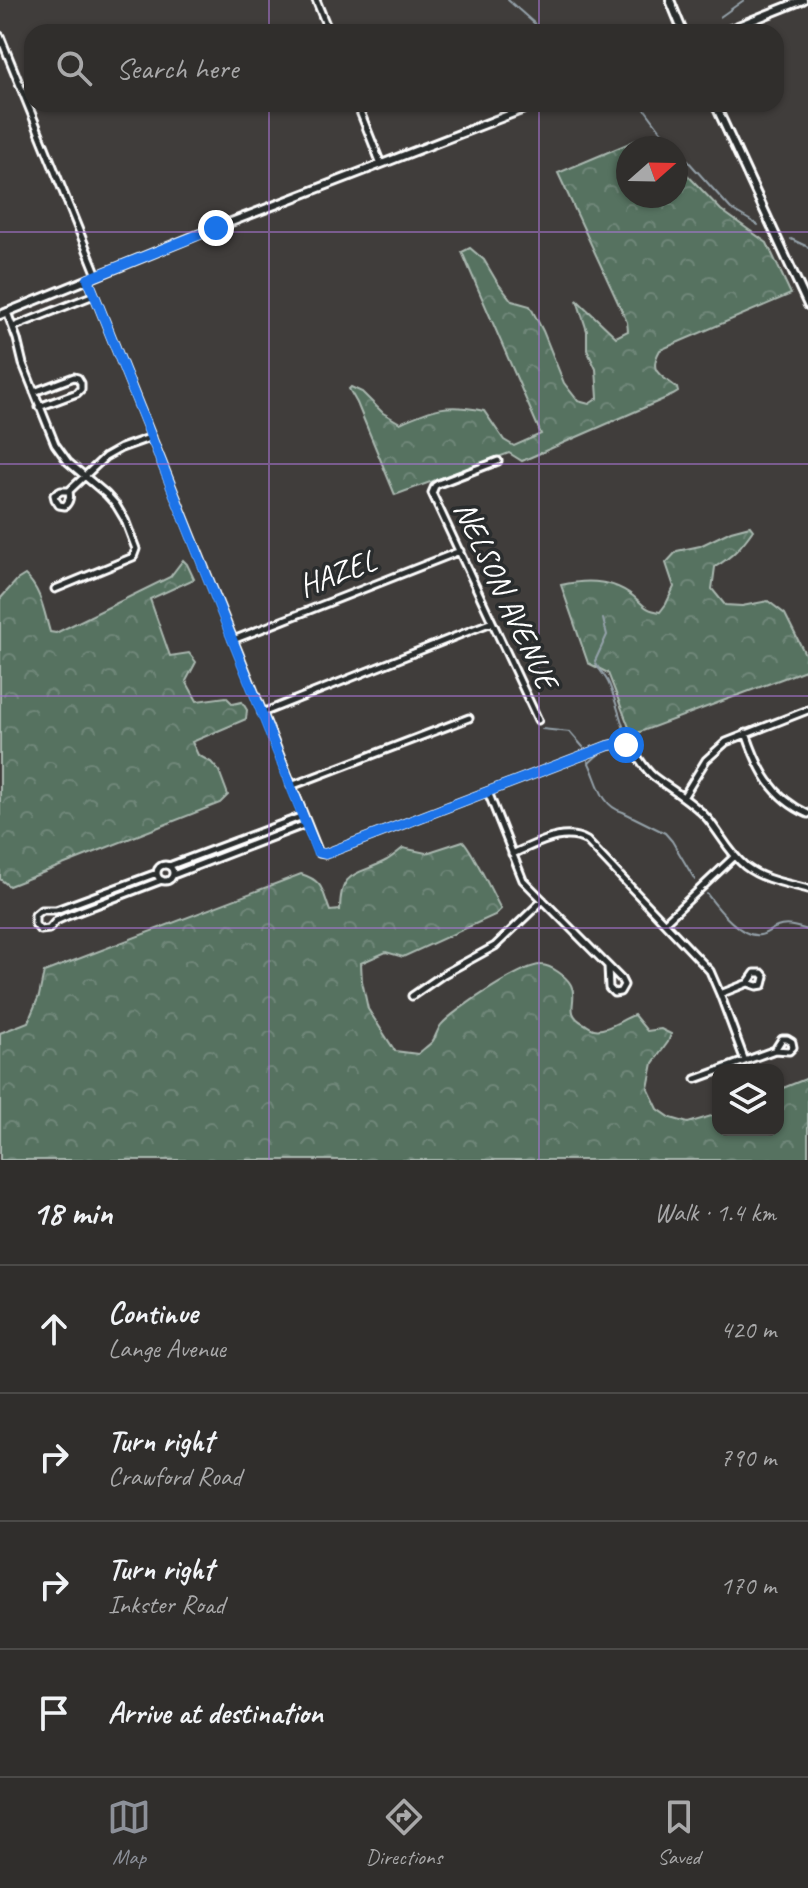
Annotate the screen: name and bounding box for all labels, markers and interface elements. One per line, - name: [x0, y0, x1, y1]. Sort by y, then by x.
- search box: [24, 24, 784, 112]
- icon: search: [52, 46, 96, 90]
- text: Search here: [116, 49, 238, 87]
- north arrow: [616, 136, 688, 208]
- route end: [198, 210, 234, 246]
- street label: NELSON AVENUE: [445, 494, 569, 700]
- street label: HAZEL: [292, 539, 382, 606]
- route start: [608, 727, 644, 763]
- map controls: [712, 1064, 784, 1136]
- button: layers: [712, 1064, 784, 1136]
- text: 18 min: [32, 1191, 112, 1234]
- text: Walk · 1.4 km: [654, 1196, 776, 1229]
- text: Continue: [108, 1294, 198, 1332]
- icon: ahead: [32, 1307, 76, 1351]
- text: 420 m: [720, 1313, 776, 1346]
- text: Lange Avenue: [108, 1332, 226, 1365]
- text: Turn right: [108, 1422, 213, 1460]
- icon: right: [32, 1435, 76, 1479]
- text: 790 m: [720, 1441, 776, 1474]
- text: Crawford Road: [108, 1460, 241, 1493]
- text: Turn right: [108, 1550, 213, 1588]
- icon: right: [32, 1563, 76, 1607]
- text: 170 m: [720, 1569, 776, 1602]
- text: Inkster Road: [108, 1588, 225, 1621]
- icon: arrive: [32, 1691, 76, 1735]
- text: Arrive at destination: [108, 1694, 323, 1732]
- tab: Map: [107, 1795, 151, 1871]
- tab: Directions: [366, 1795, 442, 1871]
- tab: Saved: [657, 1795, 701, 1871]

